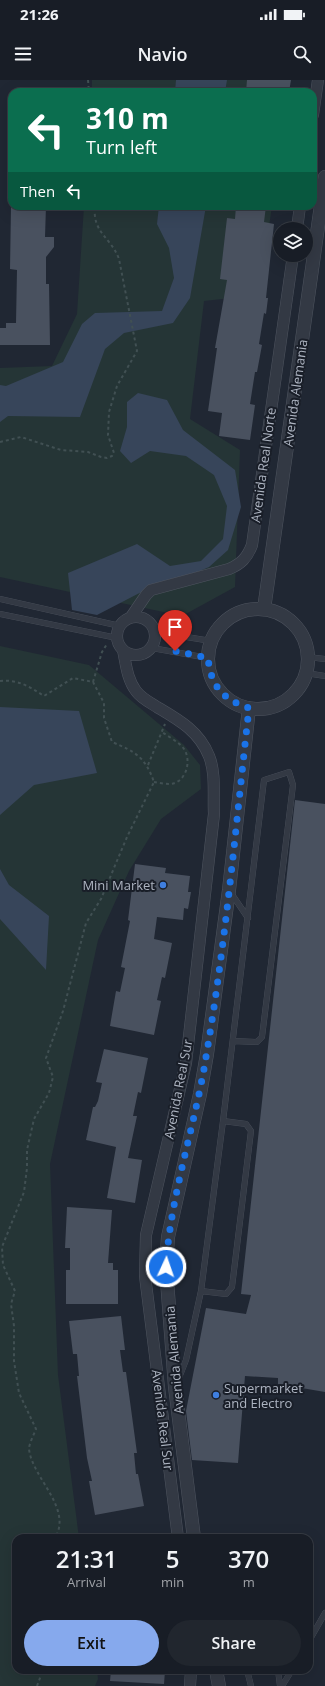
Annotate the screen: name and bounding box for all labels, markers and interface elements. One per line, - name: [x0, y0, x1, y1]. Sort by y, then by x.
- text: 21:26: [20, 4, 59, 24]
- text: Navio: [137, 42, 188, 66]
- icon: menu: [12, 43, 34, 65]
- icon: search: [291, 43, 313, 65]
- text: 310 m: [86, 99, 169, 137]
- icon: left: [20, 104, 72, 156]
- text: Turn left: [86, 135, 157, 159]
- icon: left: [63, 180, 85, 202]
- text: Then: [20, 181, 55, 201]
- map controls: [273, 222, 313, 262]
- button: layers: [273, 222, 313, 262]
- street label: Avenida Alemania: [279, 338, 311, 448]
- street label: Avenida Real Norte: [246, 406, 280, 524]
- pin: [158, 610, 192, 651]
- icon: arrive: [164, 616, 186, 638]
- place label: Mini Market: [82, 876, 155, 894]
- marker: Mini Market: [158, 880, 168, 890]
- street label: Avenida Real Sur: [159, 1037, 197, 1141]
- position arrow: [145, 1246, 187, 1288]
- street label: Avenida Alemania: [160, 1305, 188, 1415]
- street label: Avenida Real Sur: [148, 1369, 178, 1472]
- place label: Supermarket and Electro: [224, 1379, 303, 1412]
- marker: Supermarket and Electro: [211, 1390, 221, 1400]
- text: 21:31: [56, 1542, 117, 1575]
- text: 5: [166, 1542, 180, 1575]
- text: 370: [228, 1542, 269, 1575]
- text: Arrival: [67, 1573, 106, 1591]
- text: min: [161, 1573, 184, 1591]
- text: m: [243, 1573, 255, 1591]
- button: Exit: [24, 1620, 159, 1666]
- button: Share: [167, 1620, 301, 1666]

